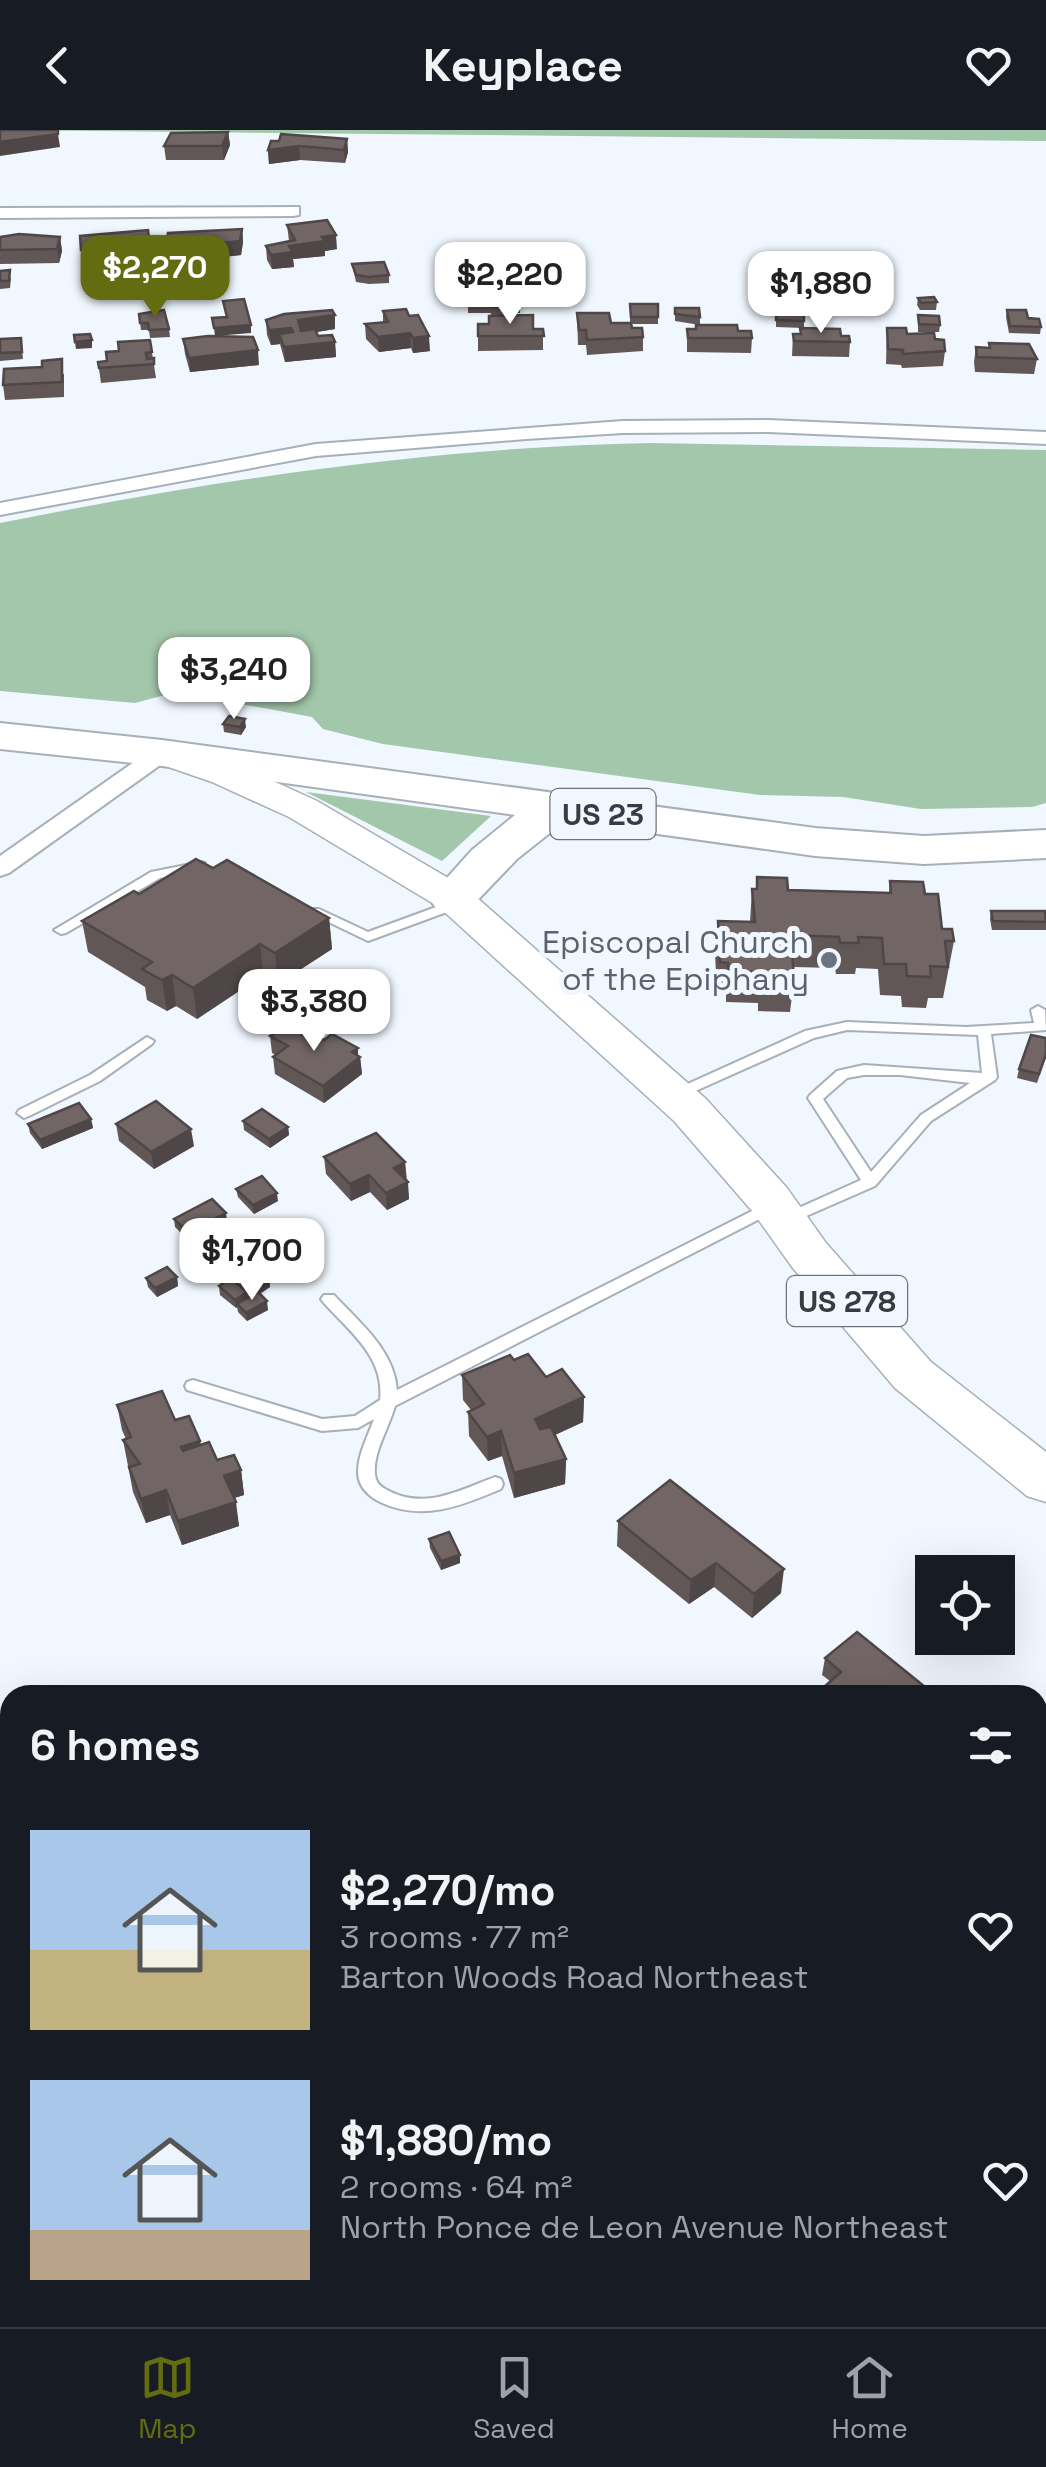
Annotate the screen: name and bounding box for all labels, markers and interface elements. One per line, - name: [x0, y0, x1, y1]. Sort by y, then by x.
- text: Keyplace: [423, 37, 623, 94]
- icon: back: [30, 38, 85, 93]
- icon: heart: [961, 38, 1016, 93]
- pin: $2,270: [74, 235, 236, 320]
- pin: $2,220: [429, 242, 591, 327]
- text: $2,270: [103, 247, 207, 287]
- pin: $1,880: [740, 251, 902, 336]
- text: $2,220: [457, 254, 563, 294]
- text: $1,880: [770, 263, 872, 303]
- pin: $3,240: [153, 637, 315, 722]
- text: $3,240: [180, 649, 288, 689]
- road number: US 23: [550, 789, 656, 839]
- place label: Episcopal Church of the Epiphany: [542, 922, 809, 999]
- marker: Episcopal Church of the Epiphany: [818, 949, 840, 971]
- pin: $3,380: [233, 969, 395, 1054]
- text: $3,380: [260, 981, 368, 1021]
- pin: $1,700: [171, 1218, 333, 1303]
- text: $1,700: [201, 1230, 303, 1270]
- road number: US 278: [787, 1276, 907, 1326]
- map controls: [915, 1555, 1015, 1655]
- button: locate: [915, 1555, 1015, 1655]
- icon: filters: [963, 1718, 1018, 1773]
- text: 6 homes: [30, 1719, 200, 1772]
- text: $2,270/mo: [340, 1864, 555, 1917]
- icon: home: [110, 1870, 230, 1990]
- icon: heart: [963, 1903, 1018, 1958]
- text: 3 rooms · 77 m²: [340, 1917, 569, 1957]
- text: Barton Woods Road Northeast: [340, 1957, 809, 1997]
- text: $1,880/mo: [340, 2114, 552, 2167]
- icon: home: [110, 2120, 230, 2240]
- icon: heart: [978, 2153, 1033, 2208]
- text: 2 rooms · 64 m²: [340, 2167, 572, 2207]
- text: North Ponce de Leon Avenue Northeast: [340, 2207, 948, 2247]
- tab: Map: [138, 2350, 197, 2446]
- tab: Saved: [473, 2350, 555, 2446]
- tab: Home: [831, 2350, 908, 2446]

